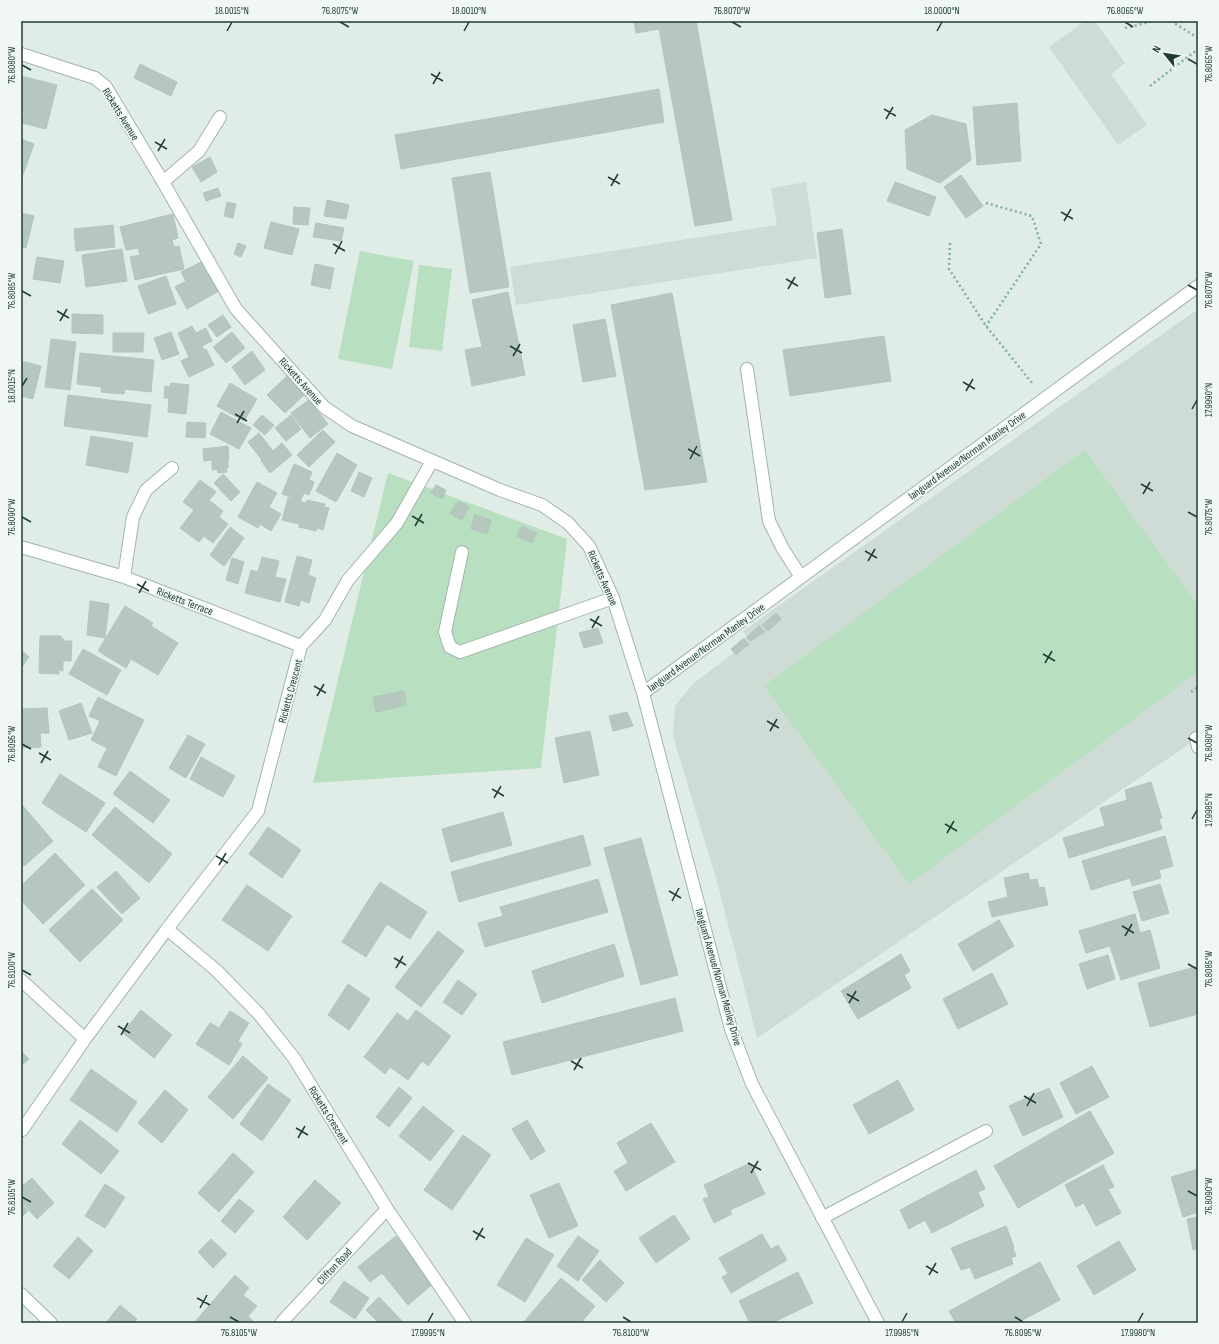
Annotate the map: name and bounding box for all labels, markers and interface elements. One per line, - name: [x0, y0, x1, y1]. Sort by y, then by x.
- text: 18.0015°N: [215, 5, 249, 17]
- text: 76.8075°W: [322, 5, 359, 17]
- text: 18.0010°N: [452, 5, 486, 17]
- text: 76.8070°W: [714, 5, 751, 17]
- text: 18.0000°N: [924, 5, 960, 17]
- text: 76.8065°W: [1107, 5, 1144, 17]
- north arrow: [1145, 34, 1185, 74]
- text: N: [1150, 43, 1164, 55]
- text: 76.8065°W: [1203, 45, 1215, 82]
- text: 76.8080°W: [6, 46, 18, 84]
- street label: Ricketts Avenue: [99, 86, 142, 143]
- text: 76.8070°W: [1203, 271, 1215, 308]
- text: 76.8085°W: [6, 272, 18, 309]
- street label: Ricketts Avenue: [276, 355, 325, 408]
- text: 18.0015°N: [6, 369, 18, 403]
- text: 17.9990°N: [1203, 383, 1215, 417]
- street label: languard Avenue/Norman Manley Drive: [906, 408, 1028, 502]
- text: 76.8090°W: [6, 498, 18, 536]
- text: 76.8075°W: [1203, 498, 1215, 535]
- street label: Ricketts Avenue: [585, 549, 621, 608]
- street label: Ricketts Terrace: [155, 585, 215, 618]
- street label: languard Avenue/Norman Manley Drive: [645, 600, 767, 694]
- street label: Ricketts Crescent: [276, 657, 305, 725]
- text: 76.8080°W: [1203, 724, 1215, 762]
- text: 76.8095°W: [6, 725, 18, 762]
- text: 17.9985°N: [1203, 793, 1215, 827]
- street label: languard Avenue/Norman Manley Drive: [693, 907, 744, 1047]
- text: 76.8085°W: [1203, 950, 1215, 987]
- text: 76.8100°W: [6, 951, 18, 988]
- street label: Ricketts Crescent: [306, 1084, 352, 1147]
- text: 76.8090°W: [1203, 1177, 1215, 1215]
- text: 76.8105°W: [6, 1179, 18, 1215]
- street label: Clifton Road: [314, 1245, 355, 1287]
- text: 76.8105°W: [221, 1327, 257, 1339]
- text: 17.9995°N: [411, 1327, 445, 1339]
- text: 76.8100°W: [613, 1327, 650, 1339]
- text: 17.9985°N: [885, 1327, 919, 1339]
- text: 76.8095°W: [1005, 1327, 1042, 1339]
- text: 17.9980°N: [1121, 1327, 1155, 1339]

